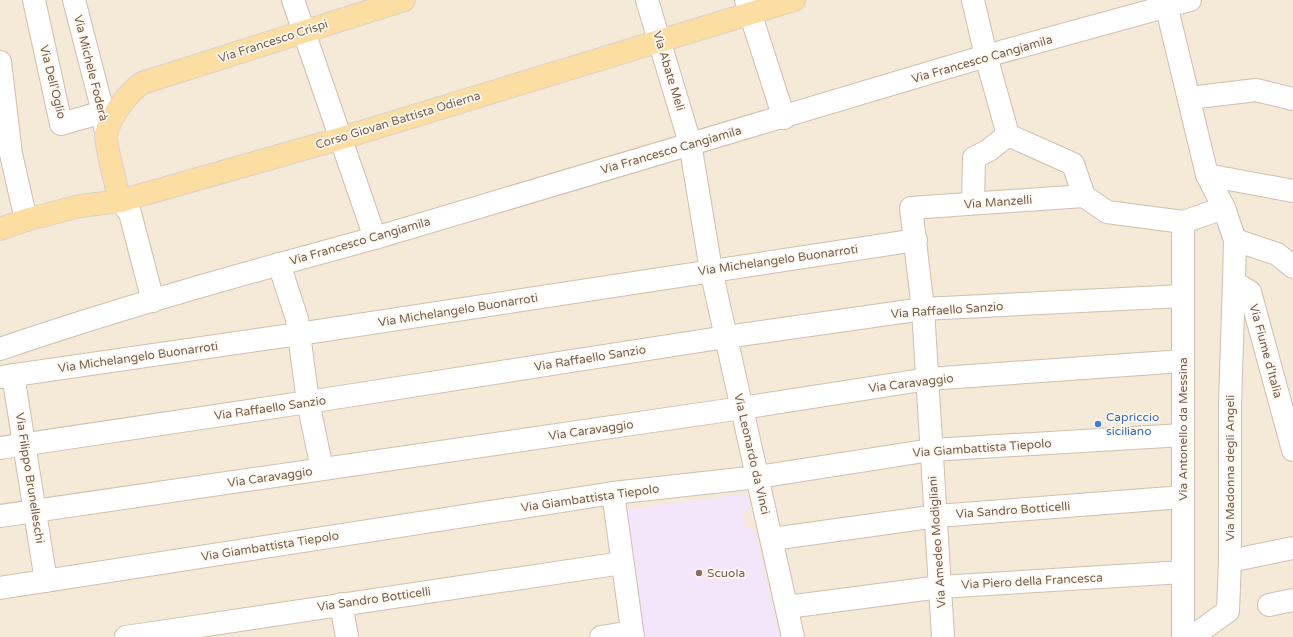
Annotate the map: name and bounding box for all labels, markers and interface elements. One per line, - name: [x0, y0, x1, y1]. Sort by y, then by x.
- street label: Via Michele Foderà: [71, 14, 111, 122]
- street label: Via Francesco Crispi: [216, 17, 330, 65]
- street label: Via Abate Meli: [650, 29, 688, 113]
- street label: Via Francesco Cangiamila: [910, 32, 1054, 86]
- street label: Via Dell'Oglio: [37, 44, 69, 120]
- street label: Corso Giovan Battista Odierna: [314, 88, 482, 152]
- street label: Via Francesco Cangiamila: [599, 123, 743, 177]
- street label: Via Manzelli: [963, 193, 1033, 211]
- street label: Via Francesco Cangiamila: [288, 214, 432, 268]
- street label: Via Michelangelo Buonarroti: [697, 242, 859, 278]
- street label: Via Michelangelo Buonarroti: [377, 290, 539, 330]
- street label: Via Raffaello Sanzio: [890, 299, 1004, 321]
- street label: Via Fiume d'Italia: [1247, 302, 1285, 400]
- street label: Via Michelangelo Buonarroti: [57, 339, 219, 375]
- street label: Via Raffaello Sanzio: [533, 342, 647, 374]
- street label: Via Antonello da Messina: [1176, 357, 1190, 501]
- street label: Via Caravaggio: [868, 371, 954, 395]
- street label: Via Leonardo da Vinci: [731, 392, 773, 516]
- street label: Via Raffaello Sanzio: [213, 393, 327, 423]
- street label: Via Madonna degli Angeli: [1223, 395, 1237, 541]
- place label: Capriccio siciliano: [1106, 410, 1159, 438]
- street label: Via Filippo Brunelleschi: [13, 412, 47, 544]
- street label: Via Caravaggio: [548, 417, 634, 443]
- marker: Capriccio siciliano: [1093, 419, 1103, 429]
- street label: Via Giambattista Tiepolo: [912, 436, 1052, 460]
- street label: Via Caravaggio: [227, 464, 313, 490]
- street label: Via Amedeo Modigliani: [925, 475, 949, 609]
- street label: Via Giambattista Tiepolo: [520, 481, 660, 515]
- street label: Via Sandro Botticelli: [955, 499, 1071, 521]
- street label: Via Giambattista Tiepolo: [200, 528, 340, 564]
- place label: Scuola: [707, 566, 745, 580]
- marker: Scuola: [694, 568, 704, 578]
- street label: Via Piero della Francesca: [961, 570, 1103, 592]
- street label: Via Sandro Botticelli: [316, 584, 432, 614]

